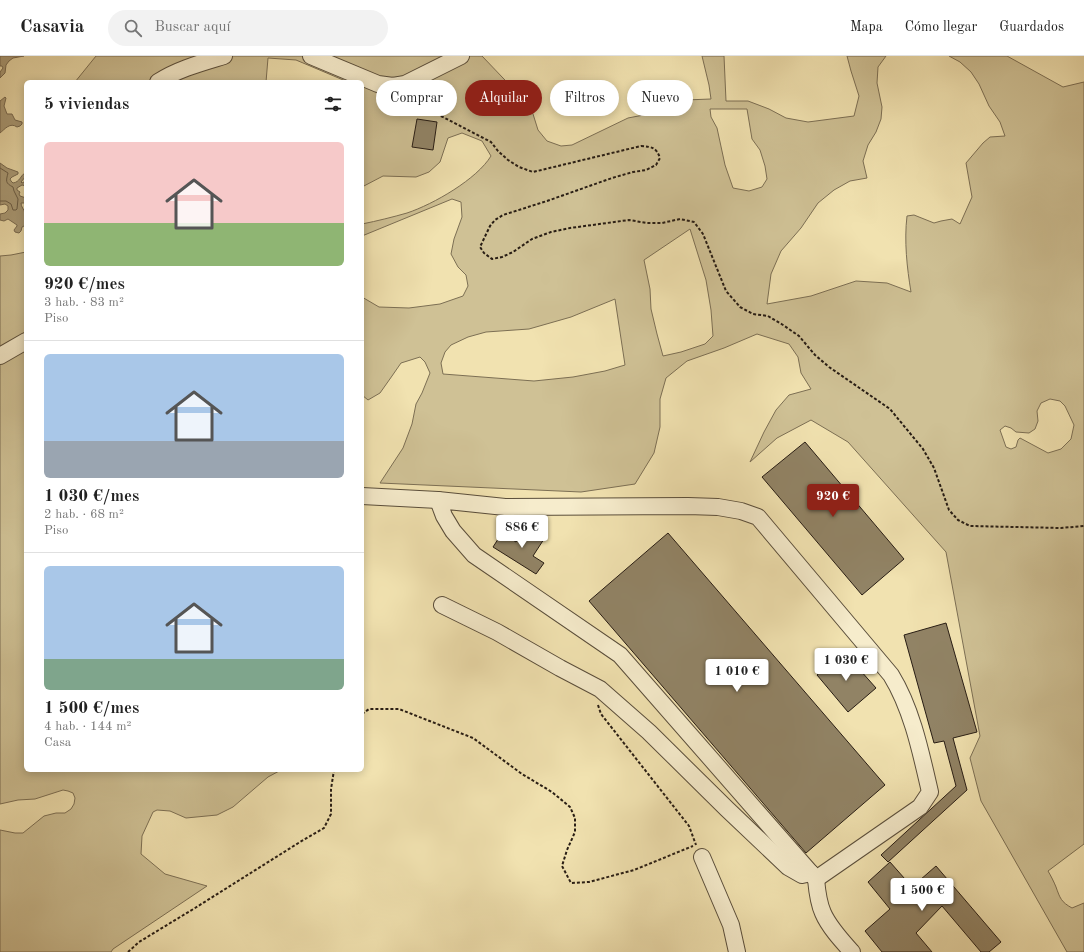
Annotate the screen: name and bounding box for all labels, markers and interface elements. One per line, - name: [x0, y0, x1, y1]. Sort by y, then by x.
- search box: [108, 10, 388, 46]
- icon: search: [122, 17, 144, 39]
- text: Casavia: [20, 18, 84, 37]
- text: Buscar aquí: [154, 20, 231, 35]
- text: Mapa: [850, 20, 883, 34]
- text: Cómo llegar: [905, 20, 977, 34]
- text: Guardados: [999, 20, 1064, 34]
- chip: Comprar: [376, 80, 457, 116]
- chip: Alquilar: [465, 80, 542, 116]
- chip: Filtros: [550, 80, 619, 116]
- chip: Nuevo: [627, 80, 693, 116]
- icon: filters: [322, 93, 344, 115]
- text: 5 viviendas: [44, 96, 129, 113]
- icon: home: [158, 168, 230, 240]
- text: 920 €/mes: [44, 276, 125, 293]
- text: 3 hab. · 83 m²: [44, 296, 124, 309]
- text: Piso: [44, 312, 68, 325]
- icon: home: [158, 380, 230, 452]
- pin: 920 €: [805, 484, 861, 518]
- text: 1 030 €/mes: [44, 488, 139, 505]
- text: 920 €: [816, 490, 850, 503]
- text: 2 hab. · 68 m²: [44, 508, 124, 521]
- pin: 886 €: [494, 515, 550, 549]
- text: 886 €: [505, 521, 539, 534]
- text: Piso: [44, 524, 68, 537]
- icon: home: [158, 592, 230, 664]
- pin: 1 030 €: [809, 648, 883, 682]
- text: 1 030 €: [824, 654, 868, 667]
- pin: 1 010 €: [700, 659, 774, 693]
- text: 1 010 €: [715, 665, 759, 678]
- text: 1 500 €/mes: [44, 700, 139, 717]
- text: 4 hab. · 144 m²: [44, 720, 131, 733]
- text: Casa: [44, 736, 71, 749]
- pin: 1 500 €: [885, 878, 959, 912]
- text: 1 500 €: [900, 884, 944, 897]

